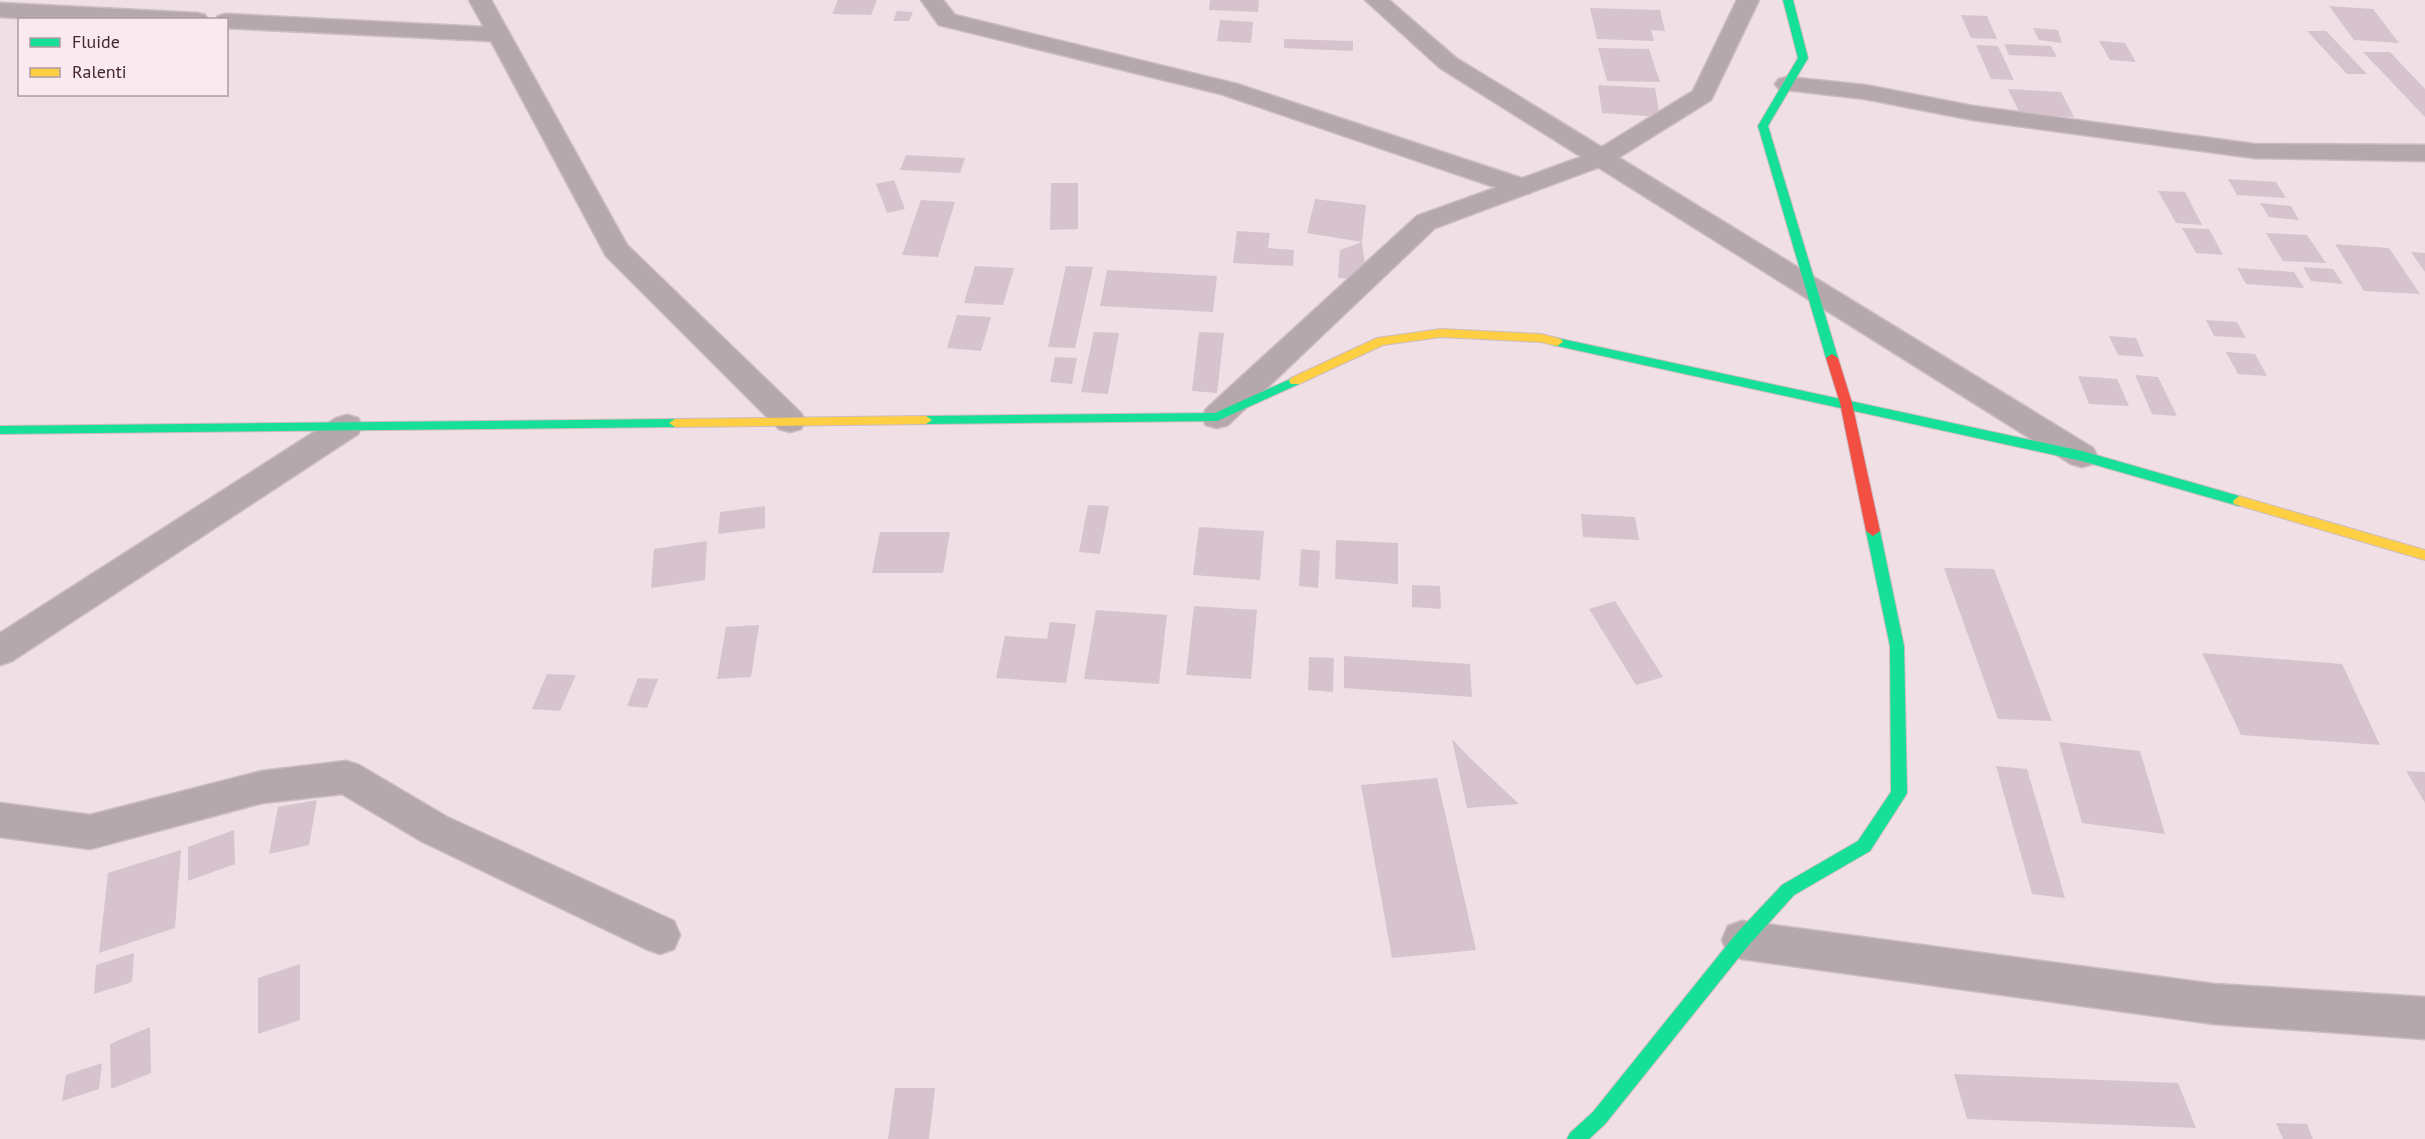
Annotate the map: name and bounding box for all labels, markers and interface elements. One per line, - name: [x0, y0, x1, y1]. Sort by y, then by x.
- legend: [18, 18, 228, 96]
- text: Fluide: [72, 30, 120, 53]
- text: Ralenti: [72, 60, 127, 83]

